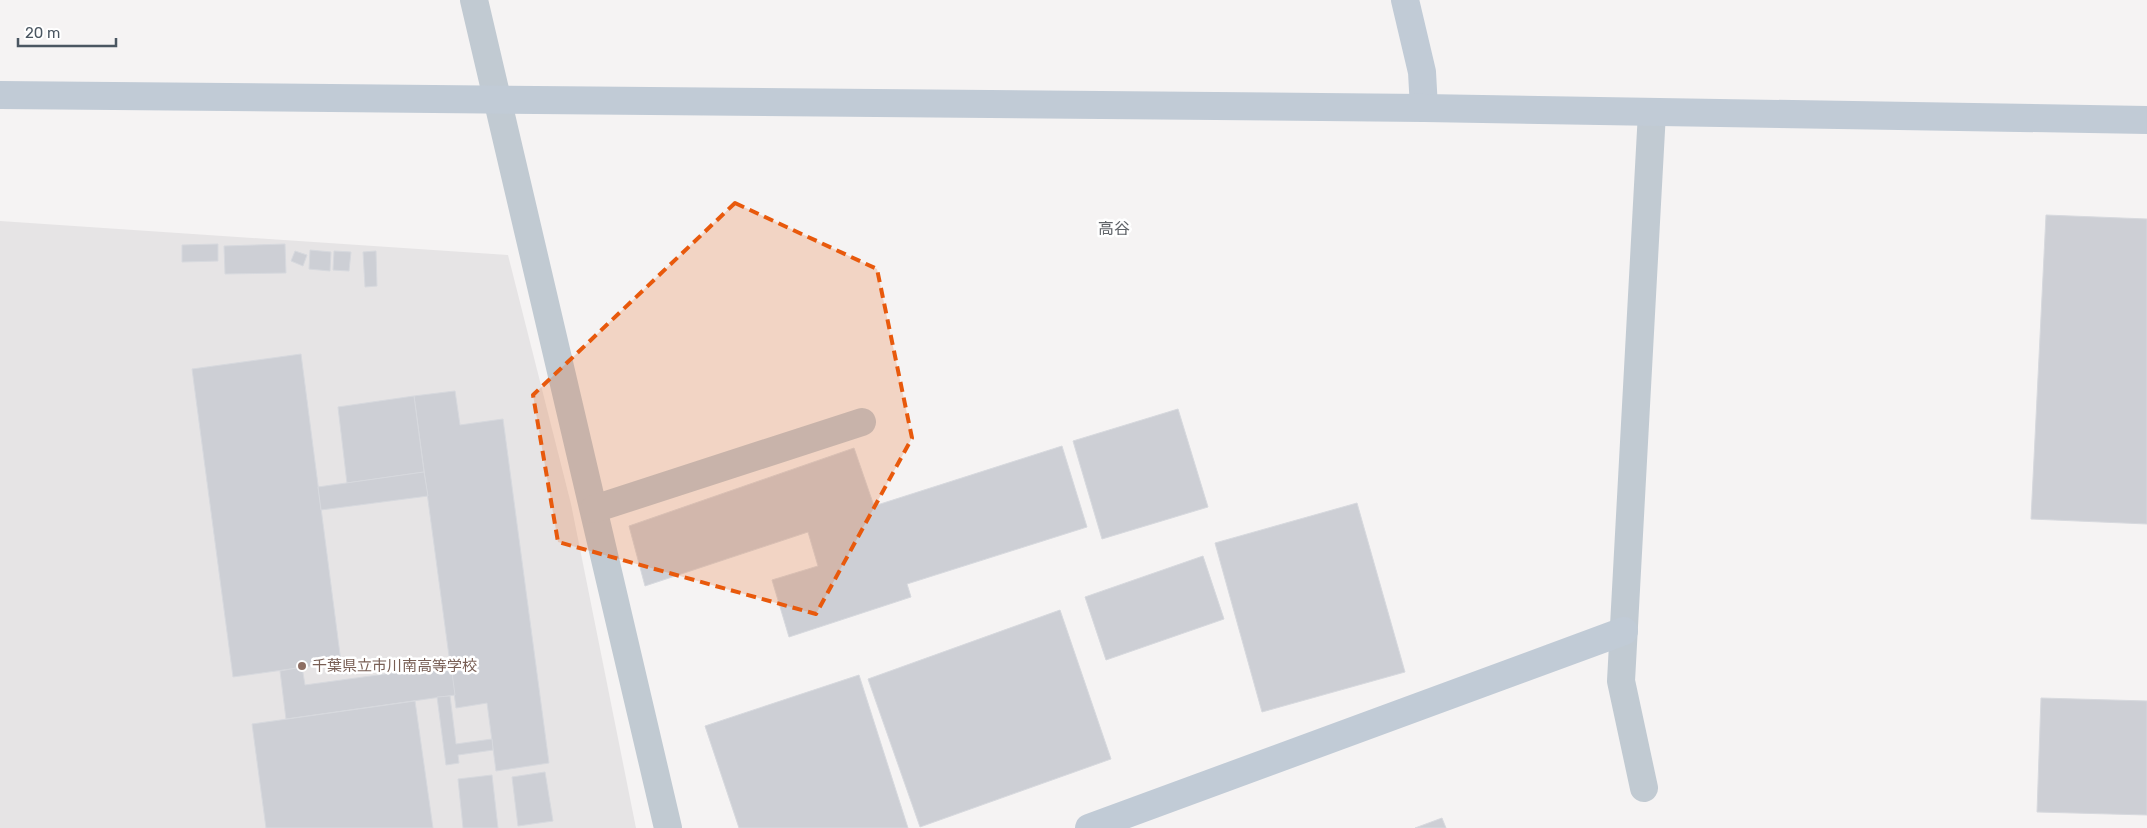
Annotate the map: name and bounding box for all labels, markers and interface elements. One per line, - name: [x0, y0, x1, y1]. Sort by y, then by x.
- scale bar: [18, 15, 115, 47]
- text: 20 m: [25, 24, 60, 42]
- district label: 高谷: [1098, 219, 1130, 238]
- place label: 千葉県立市川南高等学校: [312, 657, 477, 675]
- marker: 千葉県立市川南高等学校: [296, 660, 308, 672]

